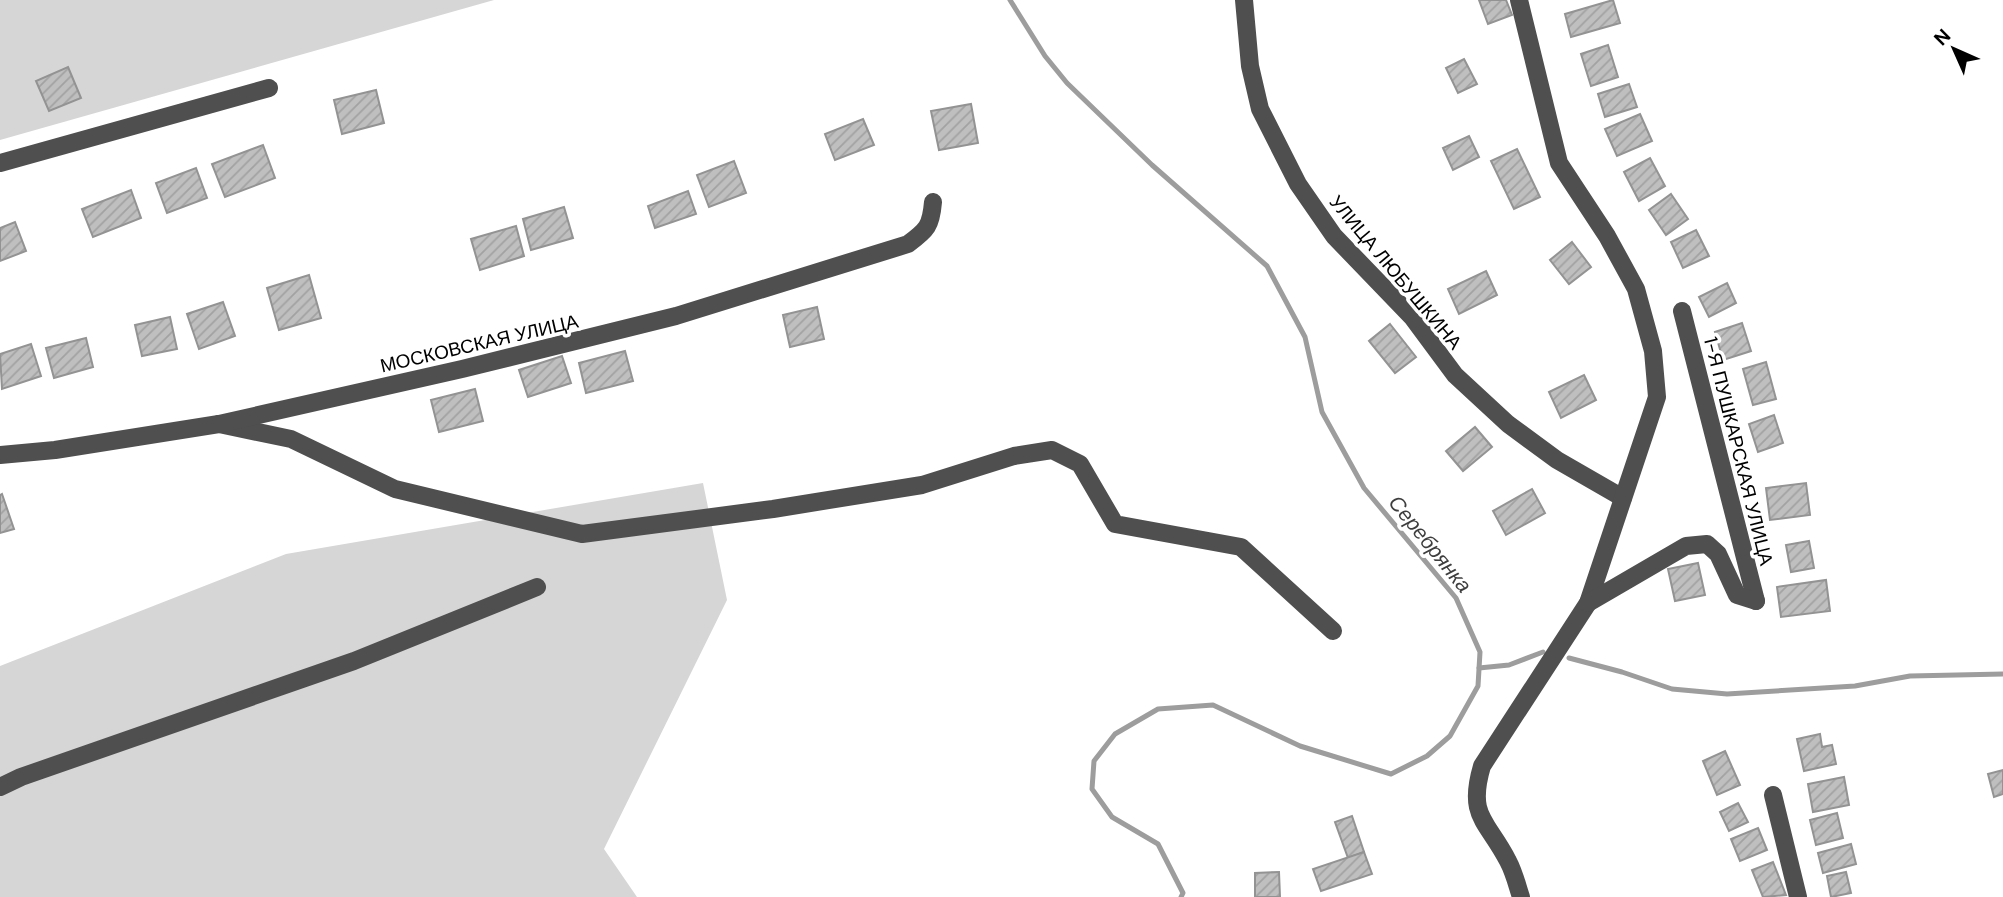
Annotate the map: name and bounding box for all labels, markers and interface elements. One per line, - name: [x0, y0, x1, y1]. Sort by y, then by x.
- north arrow: [1919, 14, 1989, 84]
- text: N: [1929, 24, 1956, 51]
- street label: УЛИЦА ЛЮБУШКИНА: [1324, 190, 1468, 355]
- street label: МОСКОВСКАЯ УЛИЦА: [378, 308, 581, 378]
- street label: 1-Я ПУШКАРСКАЯ УЛИЦА: [1698, 334, 1779, 568]
- water label: Серебрянка: [1382, 489, 1478, 599]

